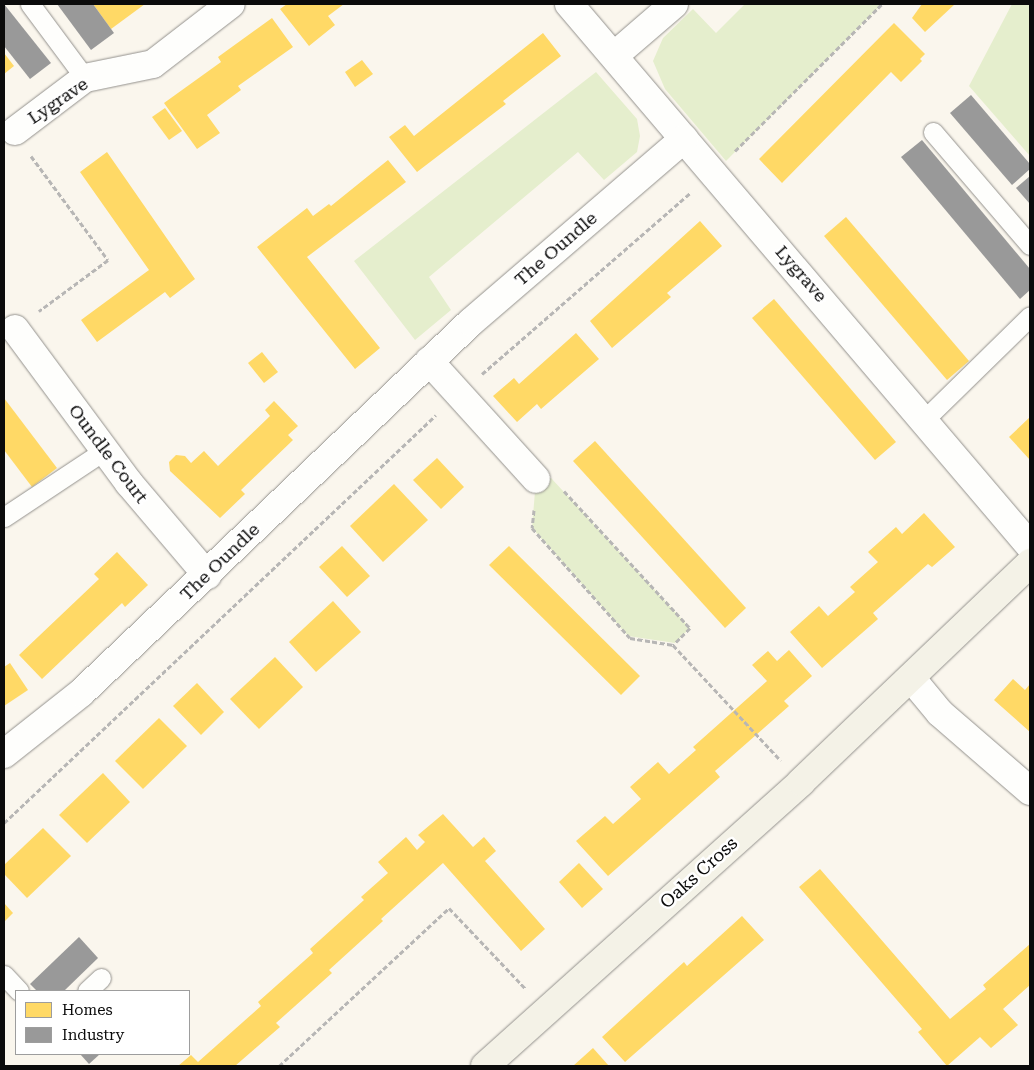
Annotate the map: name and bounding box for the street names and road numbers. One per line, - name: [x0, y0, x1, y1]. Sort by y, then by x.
- street label: Lygrave: [24, 73, 92, 129]
- street label: The Oundle: [510, 207, 602, 291]
- street label: Lygrave: [771, 241, 831, 307]
- street label: Oundle Court: [64, 400, 152, 508]
- street label: The Oundle: [176, 519, 264, 605]
- street label: Oaks Cross: [656, 833, 742, 913]

